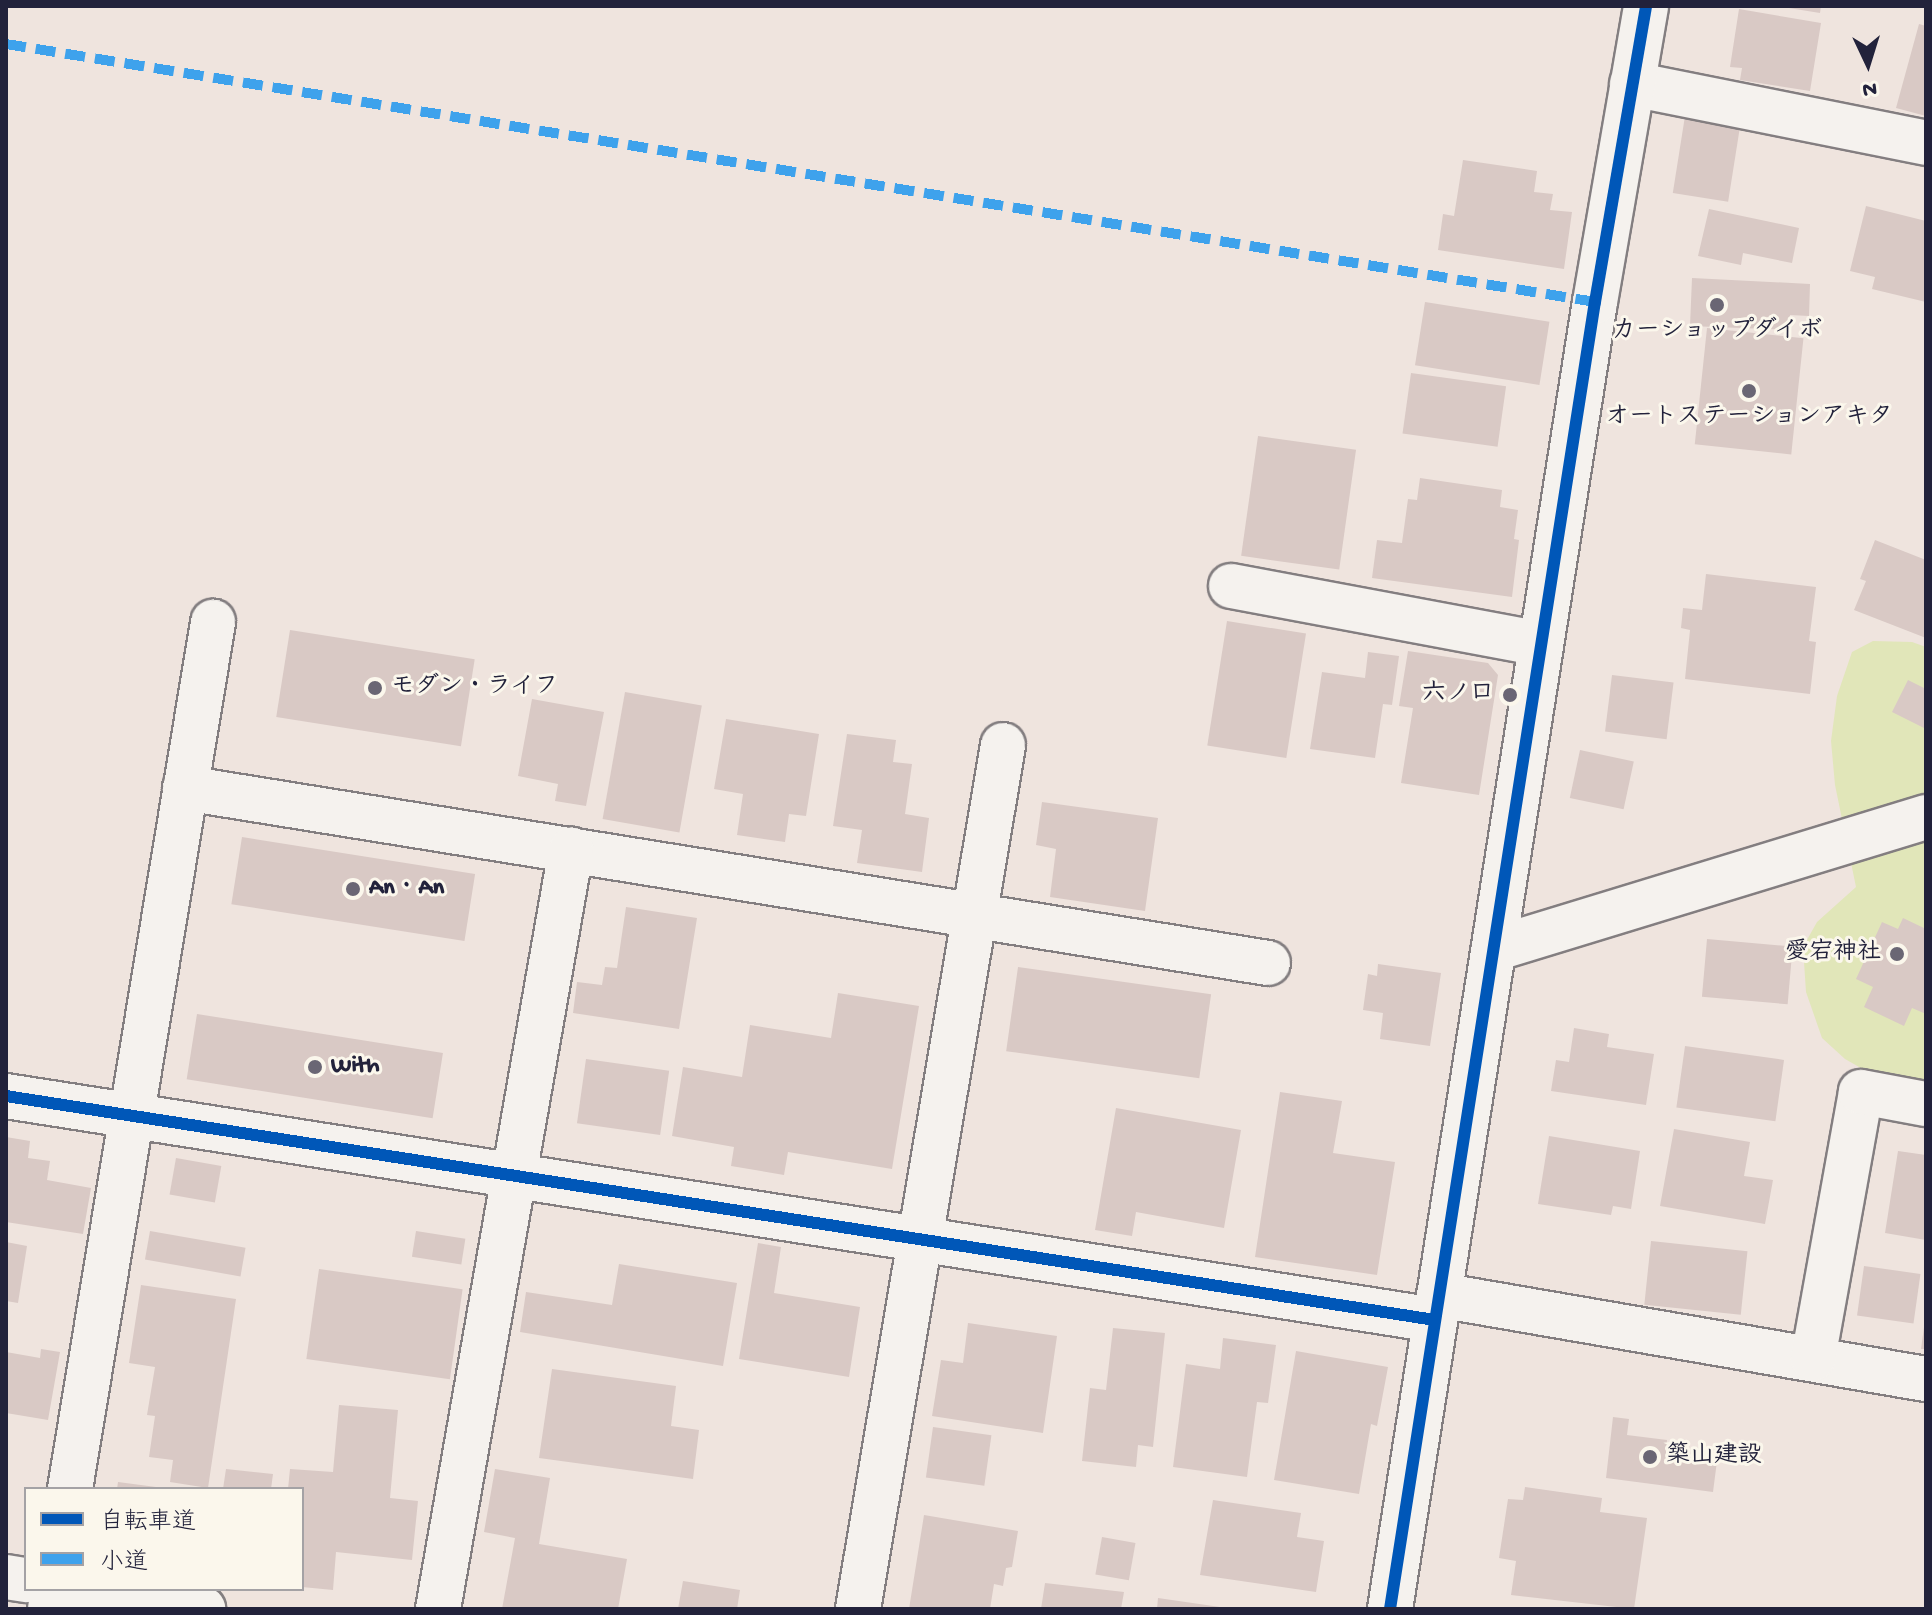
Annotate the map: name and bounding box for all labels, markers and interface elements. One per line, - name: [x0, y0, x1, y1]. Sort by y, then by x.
- north arrow: [1828, 24, 1908, 104]
- text: N: [1862, 74, 1878, 101]
- marker: カーショップダイボ: [1708, 296, 1726, 314]
- place label: カーショップダイボ: [1609, 318, 1825, 346]
- marker: オートステーションアキタ: [1740, 382, 1758, 400]
- place label: オートステーションアキタ: [1605, 404, 1893, 432]
- place label: モダン・ライフ: [391, 674, 559, 702]
- marker: モダン・ライフ: [366, 679, 384, 697]
- place label: 六ノ口: [1422, 681, 1494, 709]
- marker: 六ノ口: [1501, 686, 1519, 704]
- place label: An・An: [369, 875, 444, 903]
- marker: An・An: [344, 880, 362, 898]
- place label: 愛宕神社: [1785, 940, 1881, 968]
- marker: 愛宕神社: [1888, 945, 1906, 963]
- place label: With: [331, 1053, 379, 1081]
- marker: With: [306, 1058, 324, 1076]
- place label: 築山建設: [1666, 1443, 1762, 1471]
- marker: 築山建設: [1641, 1448, 1659, 1466]
- legend: [24, 1487, 304, 1591]
- text: 自転車道: [100, 1509, 196, 1538]
- text: 小道: [100, 1549, 148, 1578]

